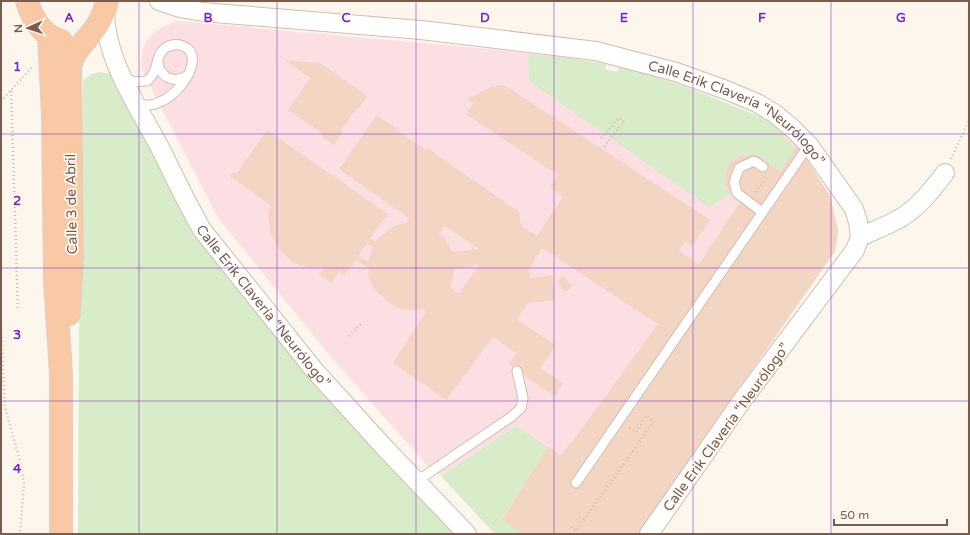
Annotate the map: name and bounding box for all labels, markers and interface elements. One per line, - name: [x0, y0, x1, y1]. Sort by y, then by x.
- north arrow: [8, 8, 48, 48]
- text: A: [64, 10, 74, 26]
- text: B: [203, 10, 213, 26]
- text: C: [341, 10, 351, 26]
- text: D: [480, 10, 490, 26]
- text: E: [620, 10, 628, 26]
- text: F: [758, 10, 766, 26]
- text: G: [896, 10, 906, 26]
- text: N: [12, 24, 25, 33]
- street label: Calle Erik Clavería “Neurólogo”: [646, 57, 828, 168]
- text: 1: [13, 59, 21, 75]
- street label: Calle 3 de Abril: [62, 154, 81, 254]
- text: 2: [13, 193, 21, 209]
- street label: Calle Erik Clavería “Neurólogo”: [192, 222, 334, 391]
- text: 3: [13, 327, 21, 343]
- street label: Calle Erik Clavería “Neurólogo”: [660, 340, 793, 515]
- text: 4: [13, 461, 22, 477]
- scale bar: [834, 501, 947, 527]
- text: 50 m: [840, 508, 869, 522]

